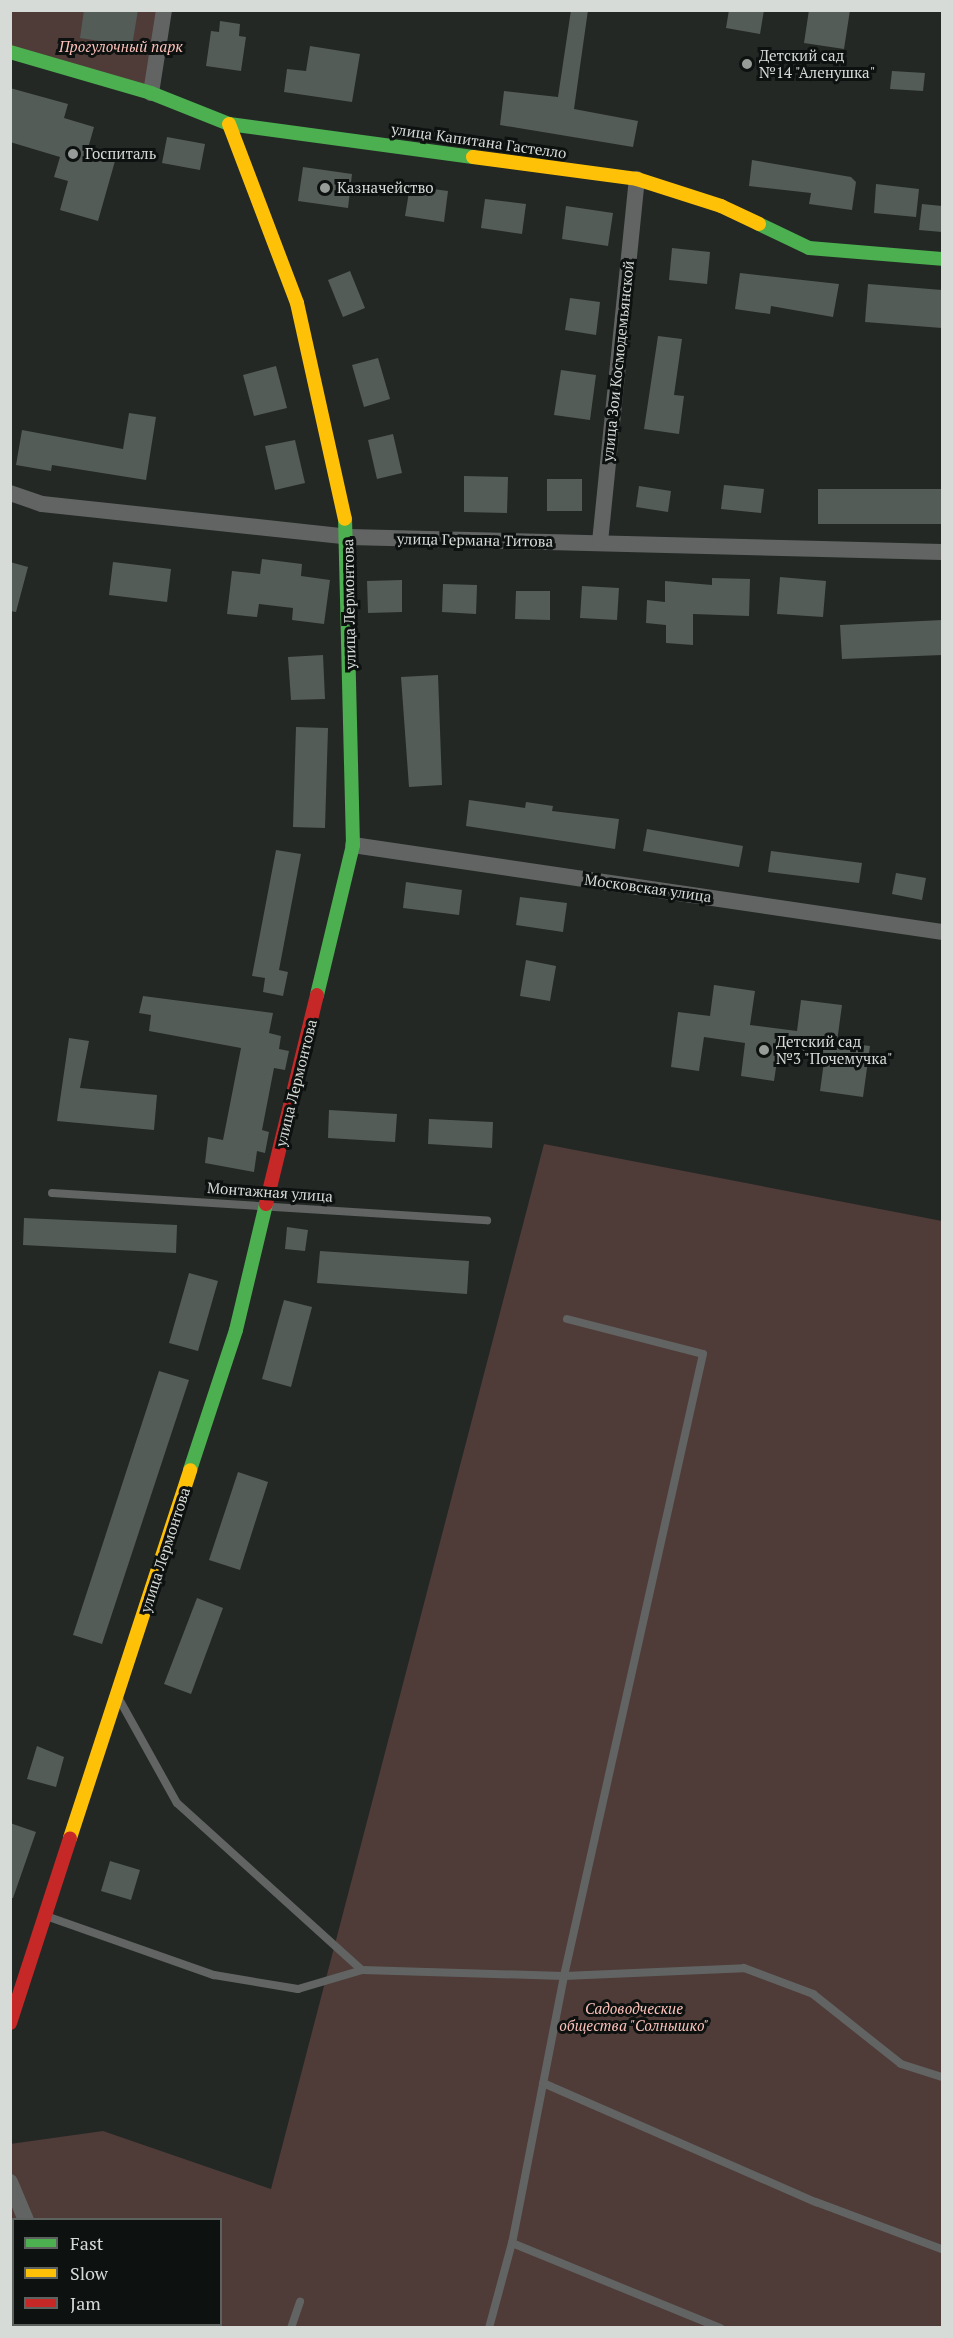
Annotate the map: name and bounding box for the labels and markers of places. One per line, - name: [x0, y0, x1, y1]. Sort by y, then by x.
- place label: Детский сад №14 "Аленушка": [759, 46, 876, 81]
- marker: Детский сад №14 "Аленушка": [740, 57, 754, 71]
- place label: Госпиталь: [85, 145, 156, 163]
- marker: Госпиталь: [66, 147, 80, 161]
- place label: Казначейство: [337, 179, 434, 197]
- marker: Казначейство: [318, 181, 332, 195]
- place label: Детский сад №3 "Почемучка": [776, 1032, 893, 1067]
- marker: Детский сад №3 "Почемучка": [757, 1043, 771, 1057]

